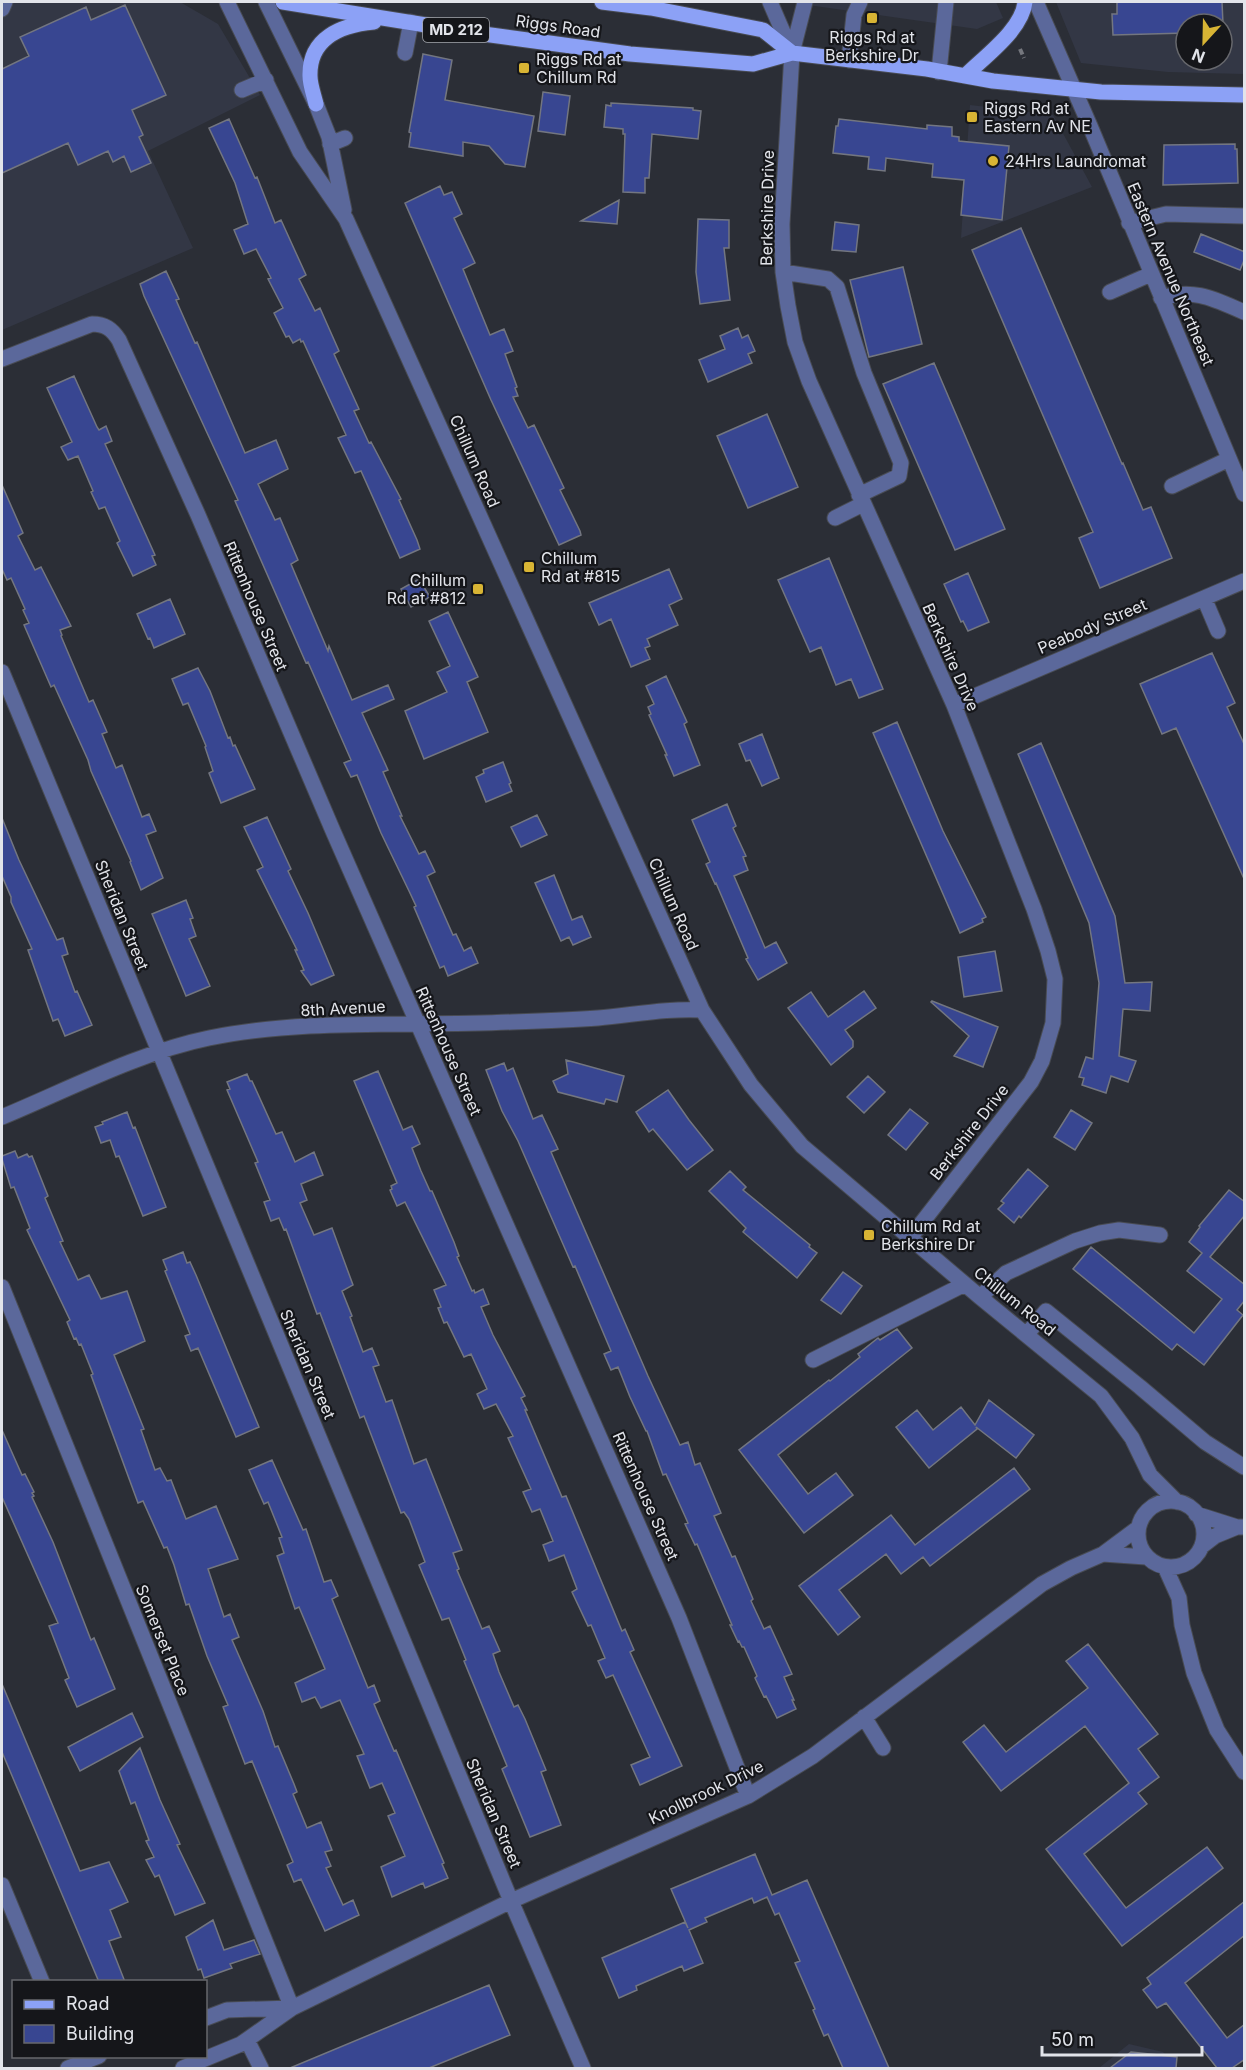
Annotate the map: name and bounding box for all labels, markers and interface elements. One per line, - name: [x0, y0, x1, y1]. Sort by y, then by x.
- street label: Riggs Road: [514, 10, 602, 42]
- marker: Riggs Rd at Berkshire Dr: [865, 11, 879, 25]
- north arrow: [1174, 12, 1234, 72]
- road number: MD 212: [423, 18, 489, 42]
- place label: Riggs Rd at Berkshire Dr: [825, 27, 919, 65]
- text: N: [1189, 44, 1208, 67]
- place label: Riggs Rd at Chillum Rd: [536, 49, 621, 87]
- marker: Riggs Rd at Chillum Rd: [517, 61, 531, 75]
- place label: Riggs Rd at Eastern Av NE: [984, 98, 1091, 136]
- marker: Riggs Rd at Eastern Av NE: [965, 110, 979, 124]
- street label: Berkshire Drive: [756, 150, 778, 266]
- place label: 24Hrs Laundromat: [1005, 151, 1146, 171]
- marker: 24Hrs Laundromat: [986, 154, 1000, 168]
- street label: Eastern Avenue Northeast: [1123, 179, 1219, 369]
- street label: Chillum Road: [446, 412, 504, 510]
- street label: Rittenhouse Street: [220, 538, 292, 674]
- place label: Chillum Rd at #815: [541, 548, 620, 586]
- marker: Chillum Rd at #815: [522, 560, 536, 574]
- place label: Chillum Rd at #812: [387, 570, 466, 608]
- marker: Chillum Rd at #812: [471, 582, 485, 596]
- street label: Peabody Street: [1034, 594, 1150, 658]
- street label: Berkshire Drive: [918, 600, 984, 714]
- street label: Chillum Road: [645, 855, 703, 953]
- street label: Sheridan Street: [91, 857, 153, 973]
- street label: Rittenhouse Street: [412, 984, 486, 1118]
- street label: 8th Avenue: [300, 996, 386, 1020]
- street label: Berkshire Drive: [925, 1080, 1013, 1184]
- place label: Chillum Rd at Berkshire Dr: [881, 1216, 980, 1254]
- marker: Chillum Rd at Berkshire Dr: [862, 1228, 876, 1242]
- street label: Chillum Road: [970, 1262, 1060, 1340]
- street label: Sheridan Street: [276, 1306, 340, 1422]
- street label: Rittenhouse Street: [609, 1429, 683, 1563]
- street label: Somerset Place: [132, 1581, 194, 1699]
- street label: Sheridan Street: [462, 1755, 526, 1871]
- street label: Knollbrook Drive: [645, 1756, 767, 1828]
- legend: [12, 1980, 207, 2058]
- text: Road: [66, 1993, 109, 2014]
- scale bar: [1042, 2019, 1202, 2057]
- text: Building: [66, 2023, 134, 2044]
- text: 50 m: [1051, 2029, 1094, 2050]

